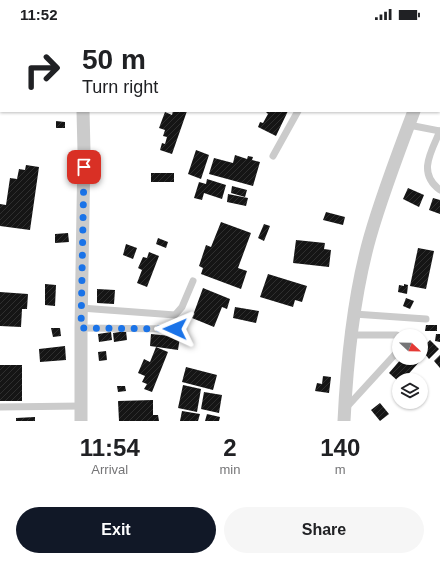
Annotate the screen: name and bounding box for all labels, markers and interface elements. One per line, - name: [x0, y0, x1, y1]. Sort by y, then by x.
- text: 11:52: [20, 6, 58, 23]
- icon: right: [16, 44, 68, 96]
- text: 50 m: [82, 44, 146, 75]
- text: Turn right: [82, 77, 158, 97]
- pin: [67, 150, 101, 184]
- icon: arrive: [73, 156, 95, 178]
- position arrow: [154, 308, 196, 350]
- north arrow: [392, 329, 428, 365]
- map controls: [392, 329, 428, 409]
- button: layers: [392, 373, 428, 409]
- text: 11:54: [80, 434, 140, 461]
- text: 2: [223, 434, 237, 461]
- text: 140: [320, 434, 360, 461]
- text: Arrival: [91, 462, 128, 477]
- text: min: [220, 462, 240, 477]
- text: m: [335, 462, 346, 477]
- button: Exit: [16, 507, 216, 553]
- button: Share: [224, 507, 424, 553]

